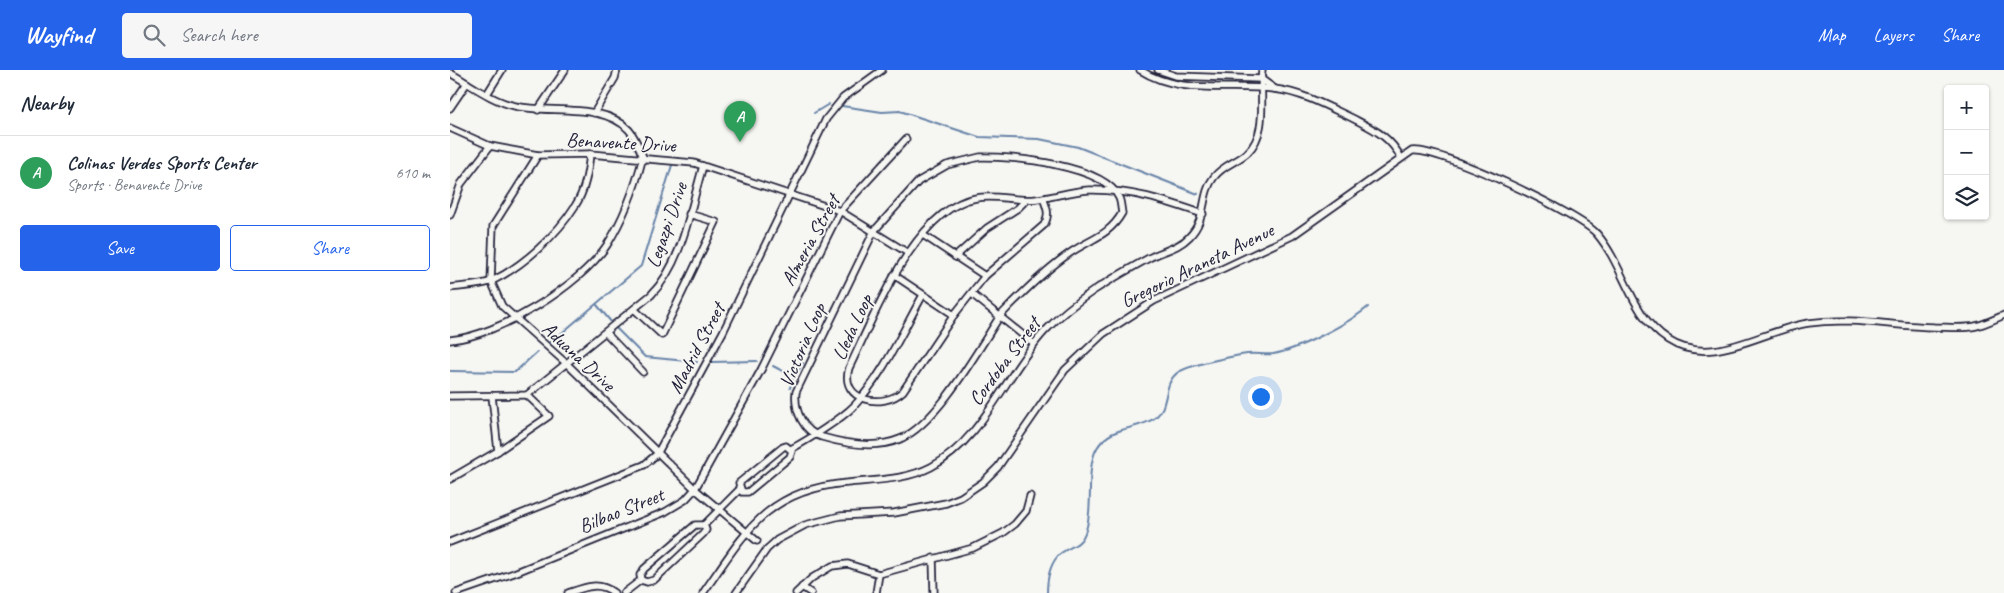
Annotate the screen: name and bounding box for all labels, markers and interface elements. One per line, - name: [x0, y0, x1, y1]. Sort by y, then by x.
- search box: [122, 13, 472, 58]
- text: Wayfind: [25, 20, 92, 50]
- icon: search: [140, 21, 168, 49]
- text: Search here: [180, 23, 258, 47]
- text: Map: [1818, 24, 1846, 46]
- text: Layers: [1874, 24, 1913, 46]
- text: Share: [1941, 24, 1979, 46]
- map controls: [1944, 85, 1989, 220]
- button: +: [1944, 85, 1989, 130]
- text: Nearby: [20, 90, 73, 116]
- pin: A: [724, 101, 756, 142]
- street label: Benavente Drive: [566, 127, 678, 158]
- button: −: [1944, 130, 1989, 175]
- text: Colinas Verdes Sports Center: [67, 151, 257, 175]
- text: A: [32, 163, 40, 183]
- text: 610 m: [396, 163, 430, 183]
- text: Sports · Benavente Drive: [67, 175, 201, 195]
- button: layers: [1944, 175, 1989, 220]
- street label: Legazpi Drive: [640, 178, 693, 271]
- street label: Almeria Street: [775, 188, 847, 290]
- street label: Gregorio Araneta Avenue: [1117, 217, 1279, 313]
- button: Save: [20, 225, 220, 271]
- button: Share: [230, 225, 430, 271]
- street label: Lleda Loop: [826, 289, 879, 364]
- street label: Madrid Street: [662, 296, 732, 397]
- street label: Victoria Loop: [774, 298, 832, 391]
- street label: Cordoba Street: [963, 310, 1048, 410]
- street label: Aduana Drive: [537, 316, 622, 398]
- your location: [1248, 384, 1274, 410]
- street label: Bilbao Street: [575, 481, 670, 539]

